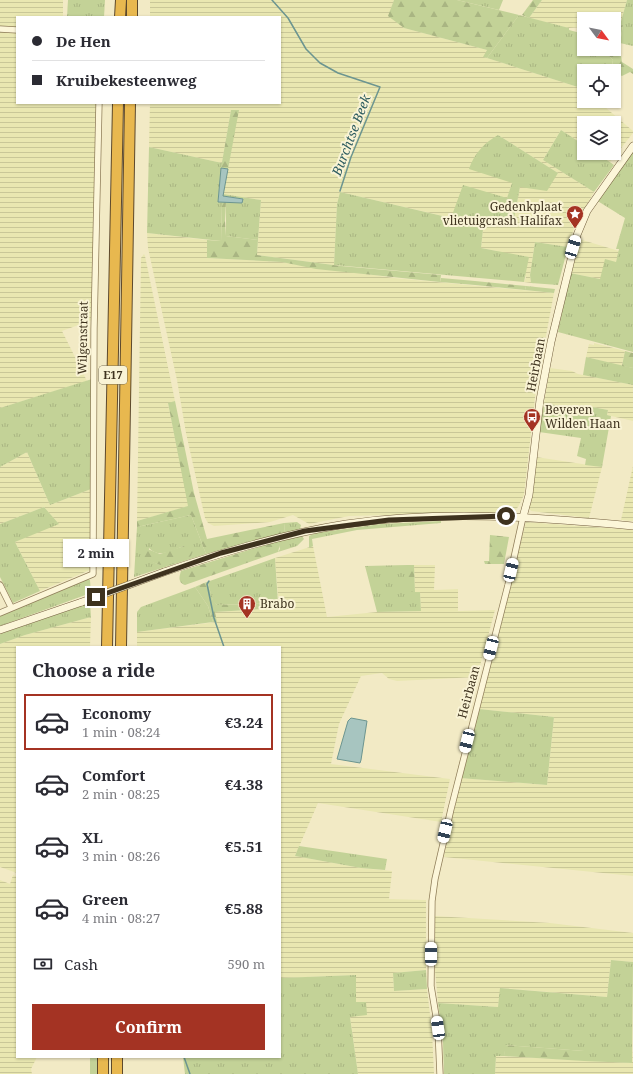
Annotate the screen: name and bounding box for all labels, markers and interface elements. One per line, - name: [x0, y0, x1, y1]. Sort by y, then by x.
- north arrow: [577, 12, 621, 56]
- map controls: [577, 12, 621, 160]
- text: De Hen: [56, 31, 111, 51]
- button: locate: [577, 64, 621, 108]
- text: Kruibekesteenweg: [56, 70, 197, 90]
- water label: Burchtse Beek: [327, 91, 375, 179]
- button: layers: [577, 116, 621, 160]
- place label: Gedenkplaat vlietuigcrash Halifax: [443, 198, 562, 229]
- place icon: Gedenkplaat vlietuigcrash Halifax: [565, 204, 585, 229]
- car: [564, 234, 582, 260]
- street label: Wilgenstraat: [73, 301, 92, 375]
- street label: Heirbaan: [522, 337, 549, 393]
- road number: E17: [99, 366, 127, 384]
- place label: Beveren Wilden Haan: [545, 401, 621, 432]
- bus stop icon: Beveren Wilden Haan: [522, 407, 542, 432]
- route start: [497, 507, 515, 525]
- callout: 2 min: [63, 539, 129, 567]
- text: 2 min: [78, 544, 114, 562]
- car: [502, 557, 520, 583]
- route end: [87, 588, 105, 606]
- building icon: Brabo: [237, 594, 257, 619]
- place label: Brabo: [260, 595, 294, 612]
- car: [482, 635, 500, 661]
- text: Choose a ride: [32, 658, 155, 682]
- street label: Heirbaan: [453, 663, 484, 720]
- text: Economy: [82, 703, 151, 723]
- icon: car: [34, 704, 70, 740]
- text: €3.24: [225, 712, 263, 732]
- text: 1 min · 08:24: [82, 723, 160, 741]
- car: [458, 728, 476, 754]
- text: Comfort: [82, 765, 145, 785]
- icon: car: [34, 766, 70, 802]
- text: €4.38: [225, 774, 263, 794]
- text: 2 min · 08:25: [82, 785, 160, 803]
- car: [436, 818, 454, 844]
- text: XL: [82, 827, 103, 847]
- icon: car: [34, 828, 70, 864]
- text: €5.51: [225, 836, 263, 856]
- text: 3 min · 08:26: [82, 847, 160, 865]
- text: Green: [82, 889, 129, 909]
- icon: car: [34, 890, 70, 926]
- text: €5.88: [225, 898, 263, 918]
- text: 4 min · 08:27: [82, 909, 160, 927]
- car: [425, 942, 437, 966]
- icon: cash: [32, 953, 54, 975]
- text: Cash: [64, 954, 98, 974]
- text: 590 m: [228, 955, 265, 973]
- button: Confirm: [32, 1004, 265, 1050]
- car: [430, 1015, 446, 1041]

